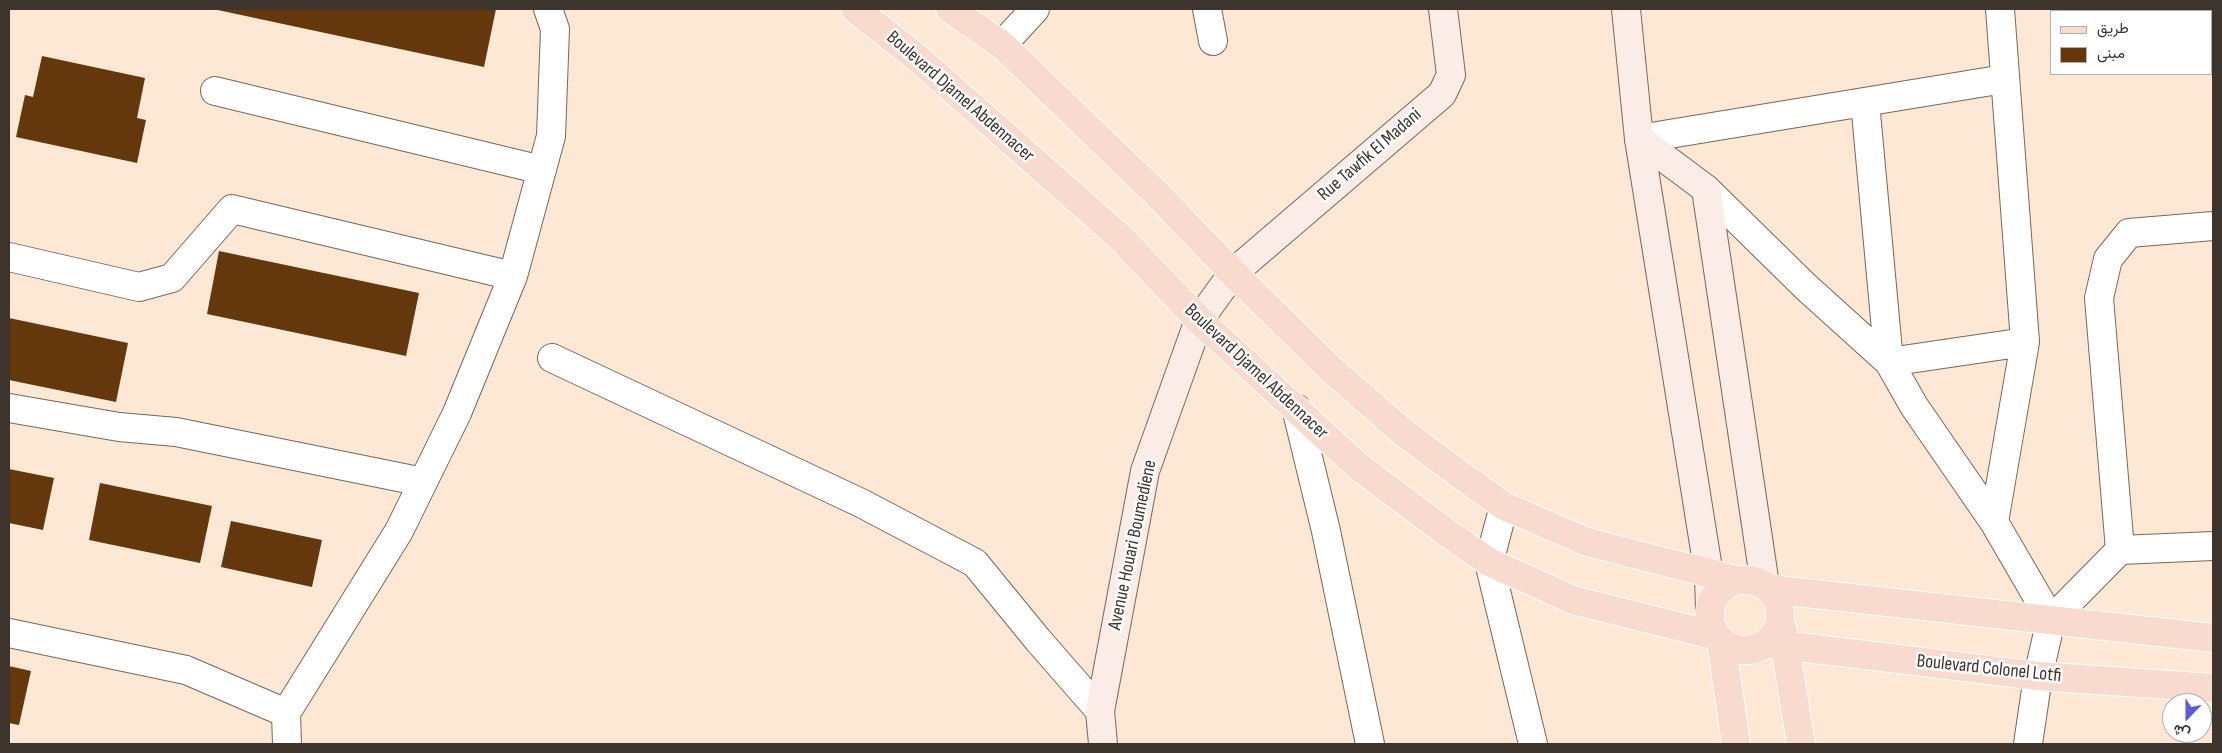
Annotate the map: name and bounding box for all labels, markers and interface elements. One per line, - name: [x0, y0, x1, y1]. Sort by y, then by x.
- legend: [2050, 10, 2212, 75]
- text: طريق: [2097, 19, 2129, 38]
- street label: Boulevard Djamel Abdennacer: [881, 27, 1039, 167]
- text: مبنى: [2097, 44, 2125, 63]
- street label: Rue Tawfik El Madani: [1313, 104, 1427, 206]
- street label: Boulevard Djamel Abdennacer: [1179, 299, 1333, 445]
- street label: Avenue Houari Boumediene: [1104, 458, 1162, 632]
- street label: Boulevard Colonel Lotfi: [1916, 650, 2062, 688]
- north arrow: [2162, 693, 2212, 743]
- text: ش: [2171, 720, 2193, 742]

